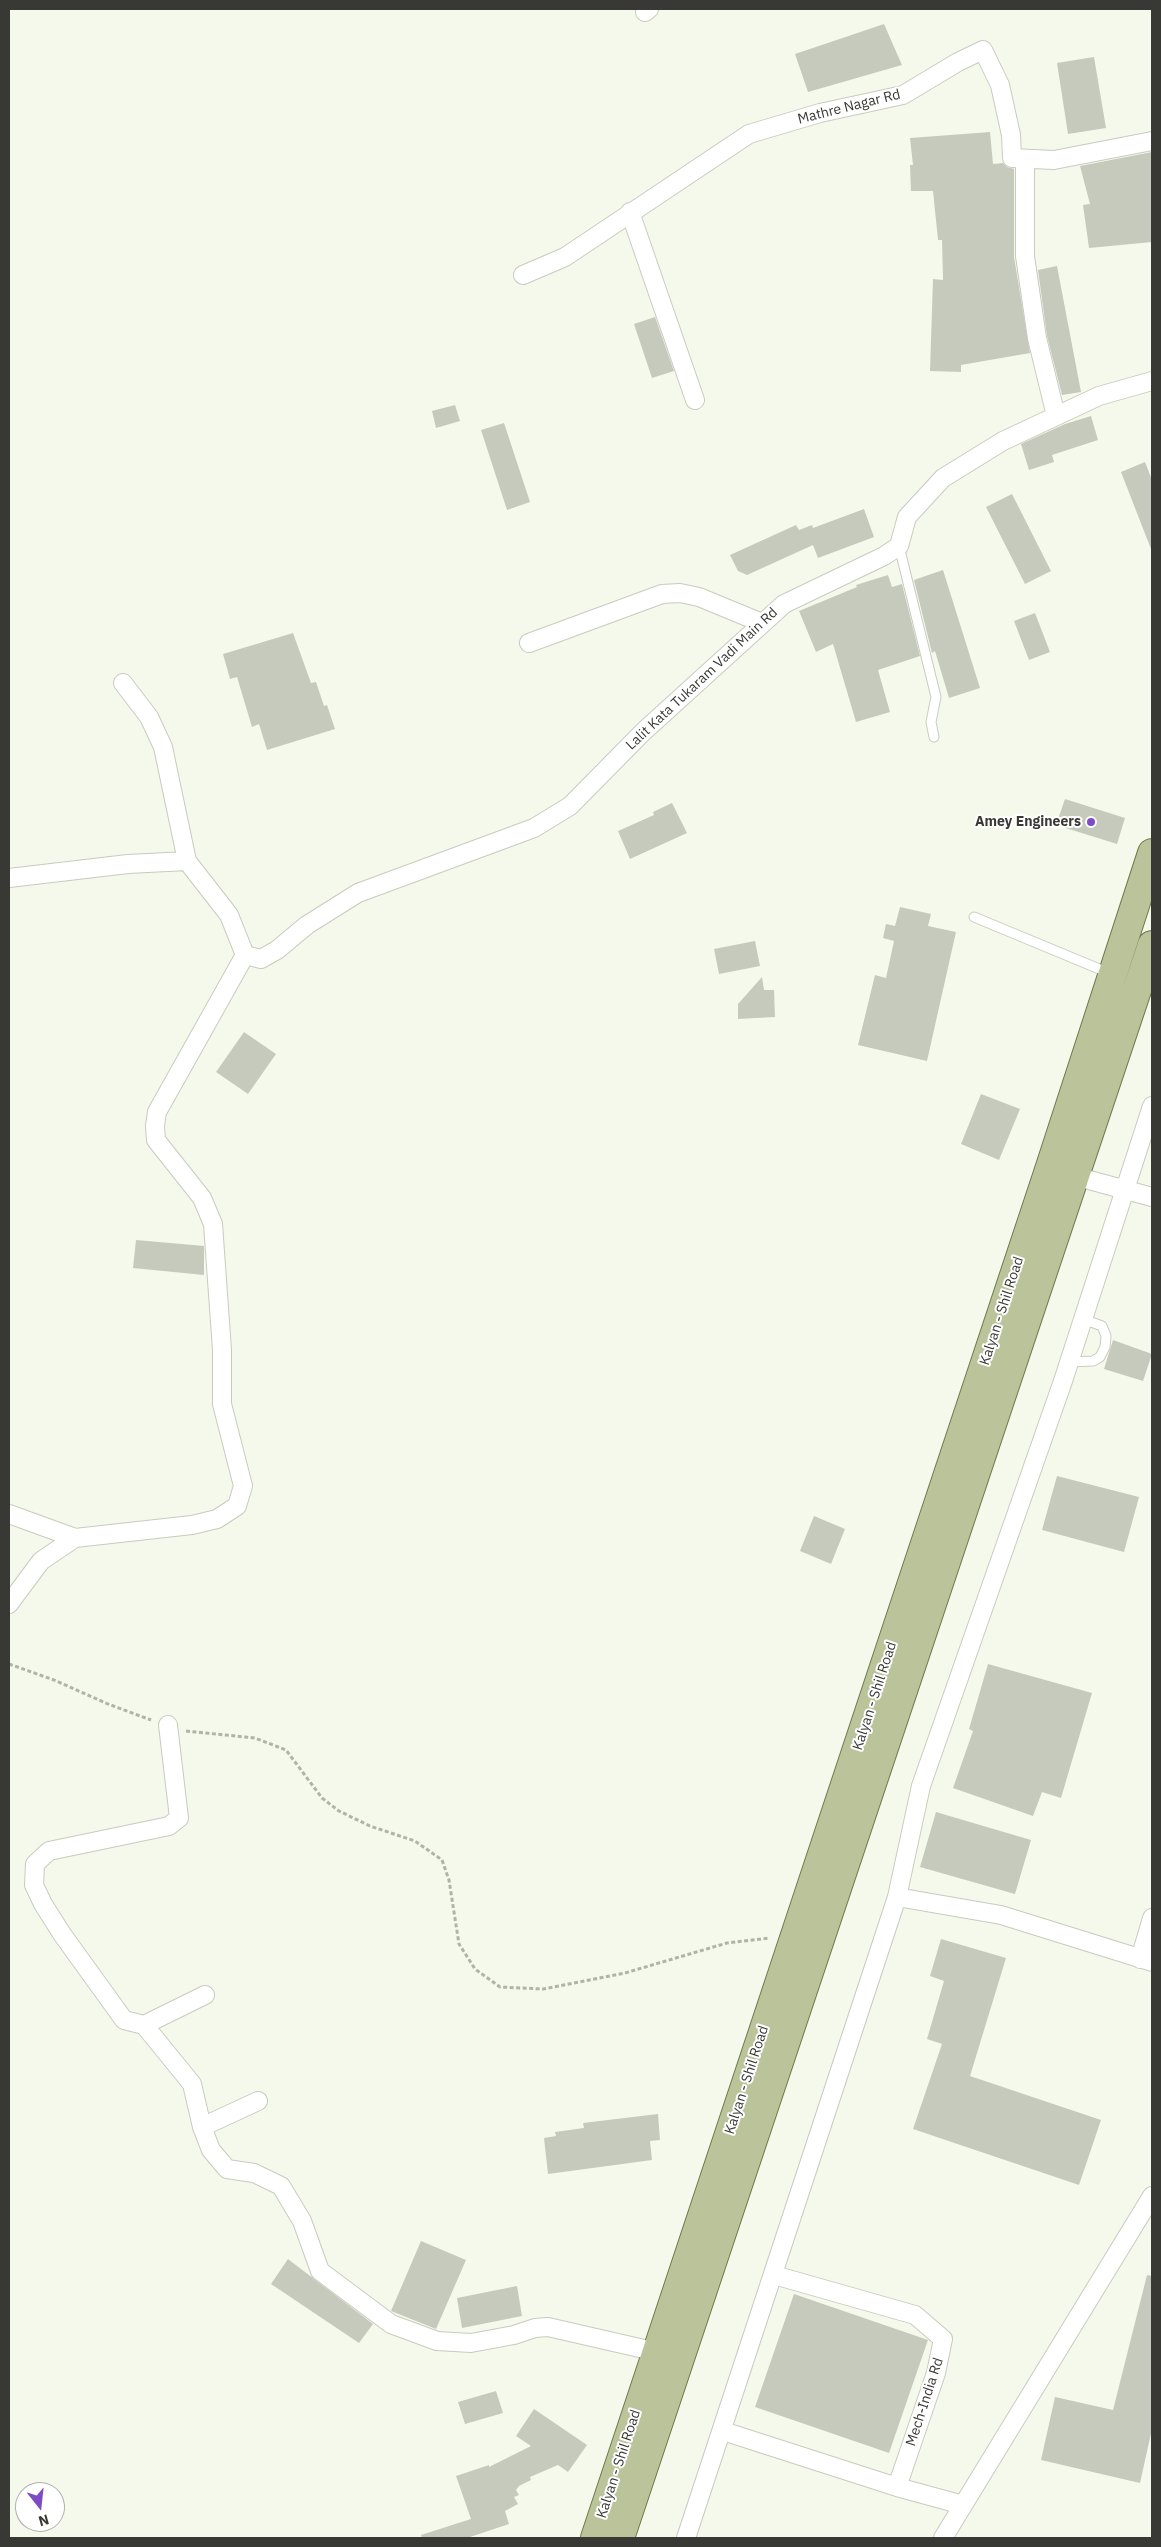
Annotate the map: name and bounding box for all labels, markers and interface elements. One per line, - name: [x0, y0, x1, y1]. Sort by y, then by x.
- street label: Mathre Nagar Rd: [796, 86, 902, 128]
- street label: Lalit Kata Tukaram Vadi Main Rd: [623, 604, 781, 754]
- place label: Amey Engineers: [975, 814, 1081, 830]
- marker: Amey Engineers: [1085, 816, 1097, 828]
- street label: Kalyan - Shil Road: [977, 1255, 1027, 1367]
- street label: Kalyan - Shil Road: [850, 1640, 900, 1752]
- street label: Kalyan - Shil Road: [722, 2024, 772, 2136]
- street label: Mech-India Rd: [903, 2356, 947, 2448]
- street label: Kalyan - Shil Road: [594, 2408, 644, 2520]
- north arrow: [15, 2482, 65, 2532]
- text: N: [37, 2510, 51, 2531]

